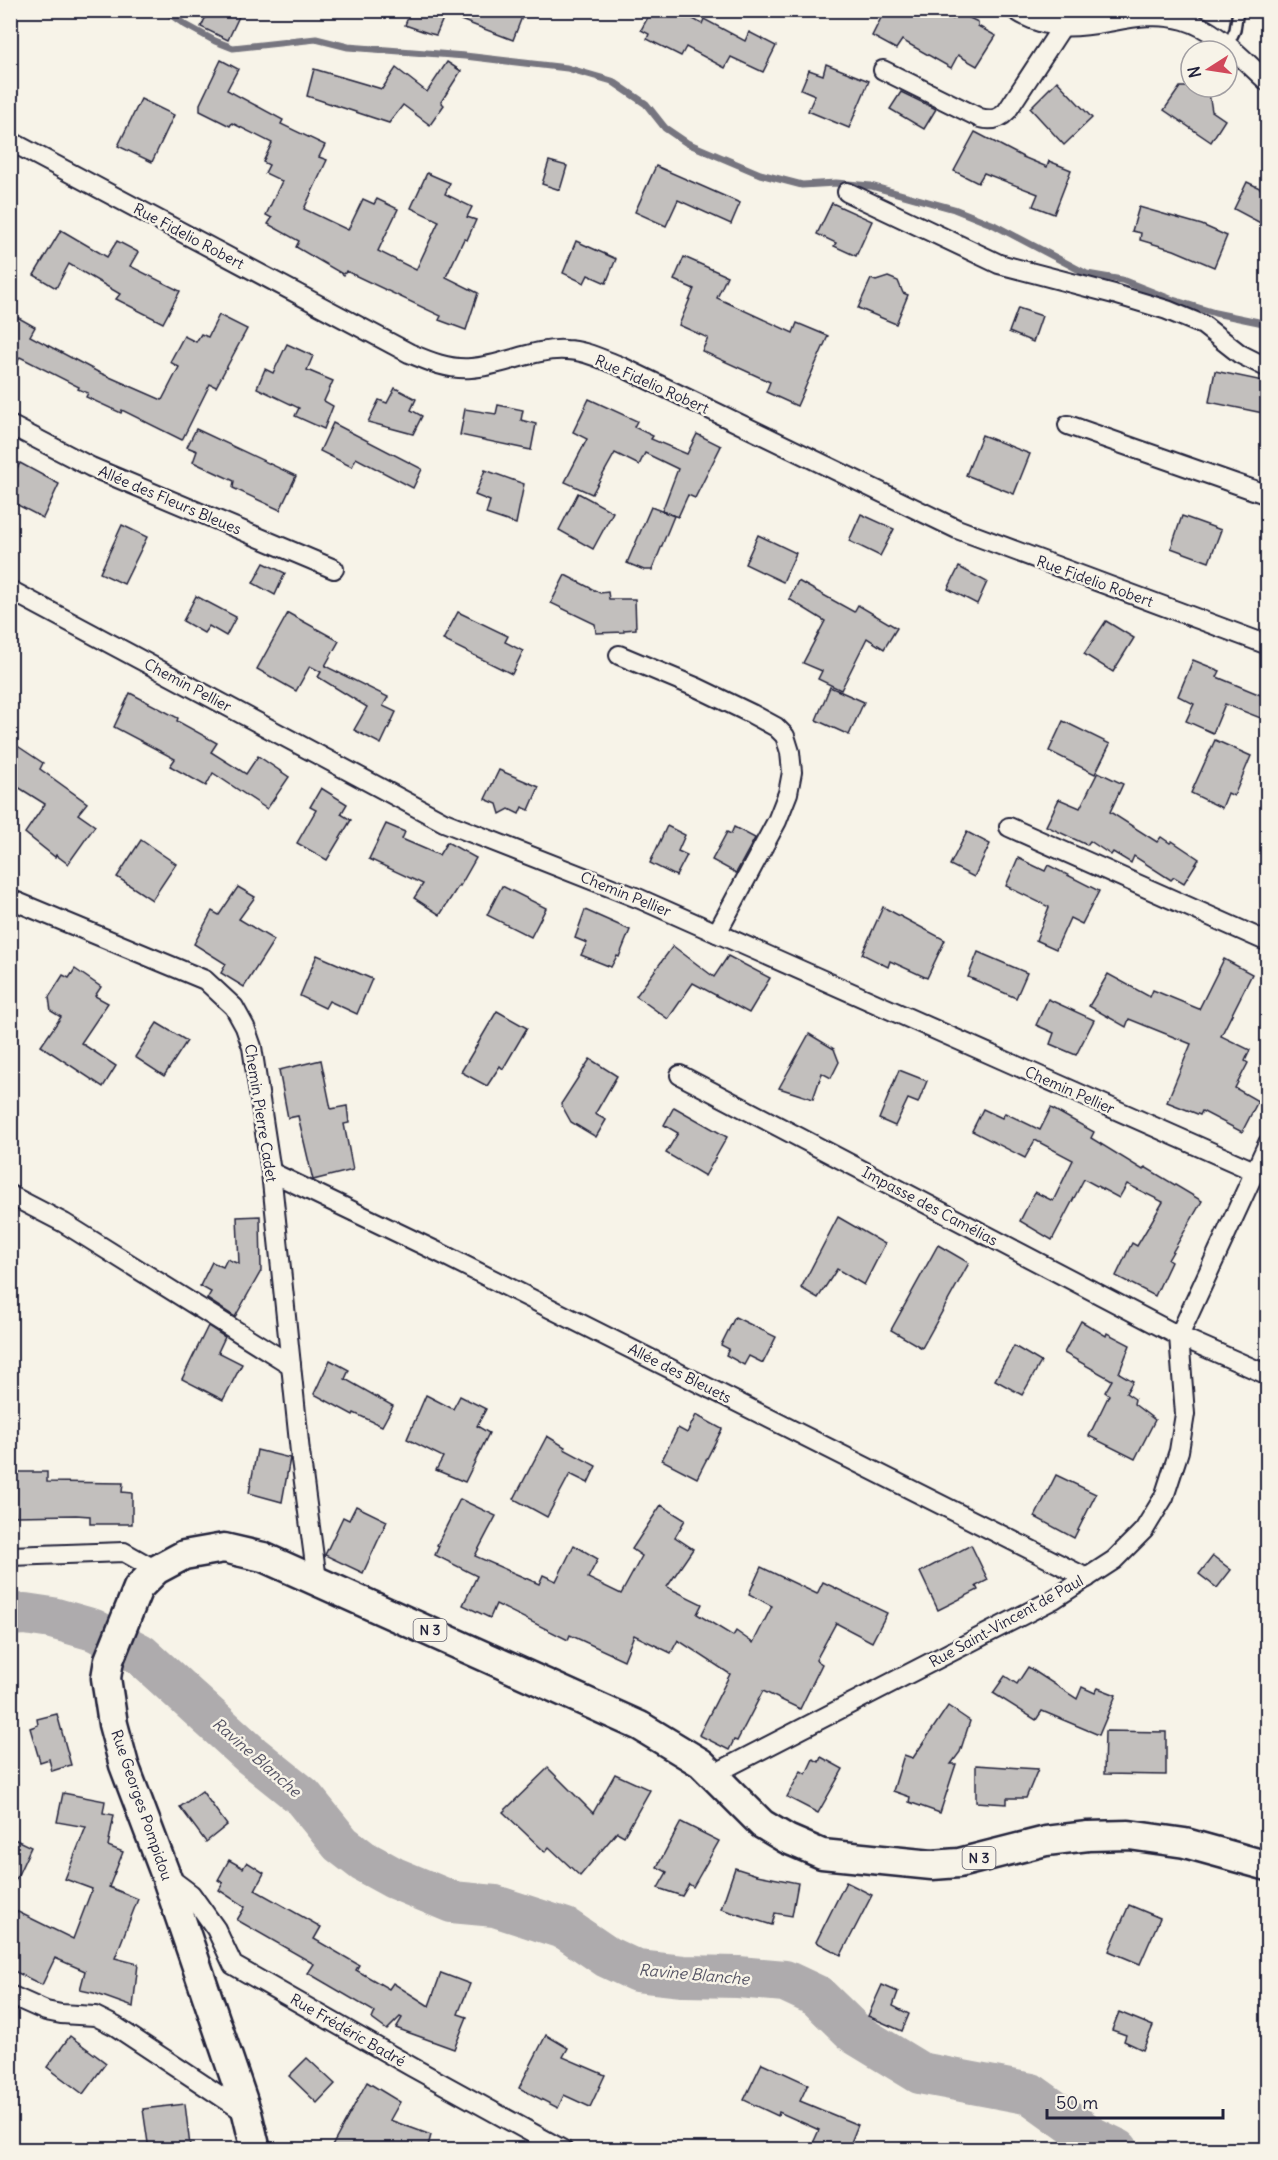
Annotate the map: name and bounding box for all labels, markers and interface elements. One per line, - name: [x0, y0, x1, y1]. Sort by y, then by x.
- north arrow: [1179, 39, 1239, 99]
- text: N: [1183, 65, 1205, 80]
- street label: Rue Fidelio Robert: [130, 199, 248, 273]
- street label: Rue Fidelio Robert: [592, 350, 712, 418]
- street label: Allée des Fleurs Bleues: [96, 461, 244, 539]
- street label: Rue Fidelio Robert: [1034, 551, 1156, 611]
- street label: Chemin Pellier: [141, 654, 235, 716]
- street label: Chemin Pellier: [578, 867, 674, 921]
- street label: Chemin Pierre Cadet: [241, 1043, 281, 1183]
- street label: Chemin Pellier: [1022, 1062, 1118, 1118]
- street label: Impasse des Camélias: [859, 1162, 1001, 1250]
- street label: Allée des Bleuets: [625, 1339, 735, 1407]
- street label: Rue Saint-Vincent de Paul: [926, 1571, 1086, 1671]
- road number: N 3: [414, 1619, 446, 1641]
- water label: Ravine Blanche: [209, 1713, 306, 1802]
- street label: Rue Georges Pompidou: [107, 1727, 177, 1883]
- road number: N 3: [962, 1847, 996, 1869]
- water label: Ravine Blanche: [638, 1959, 751, 1989]
- street label: Rue Frédéric Badré: [287, 1989, 409, 2071]
- scale bar: [1047, 2082, 1222, 2120]
- text: 50 m: [1056, 2091, 1098, 2114]

